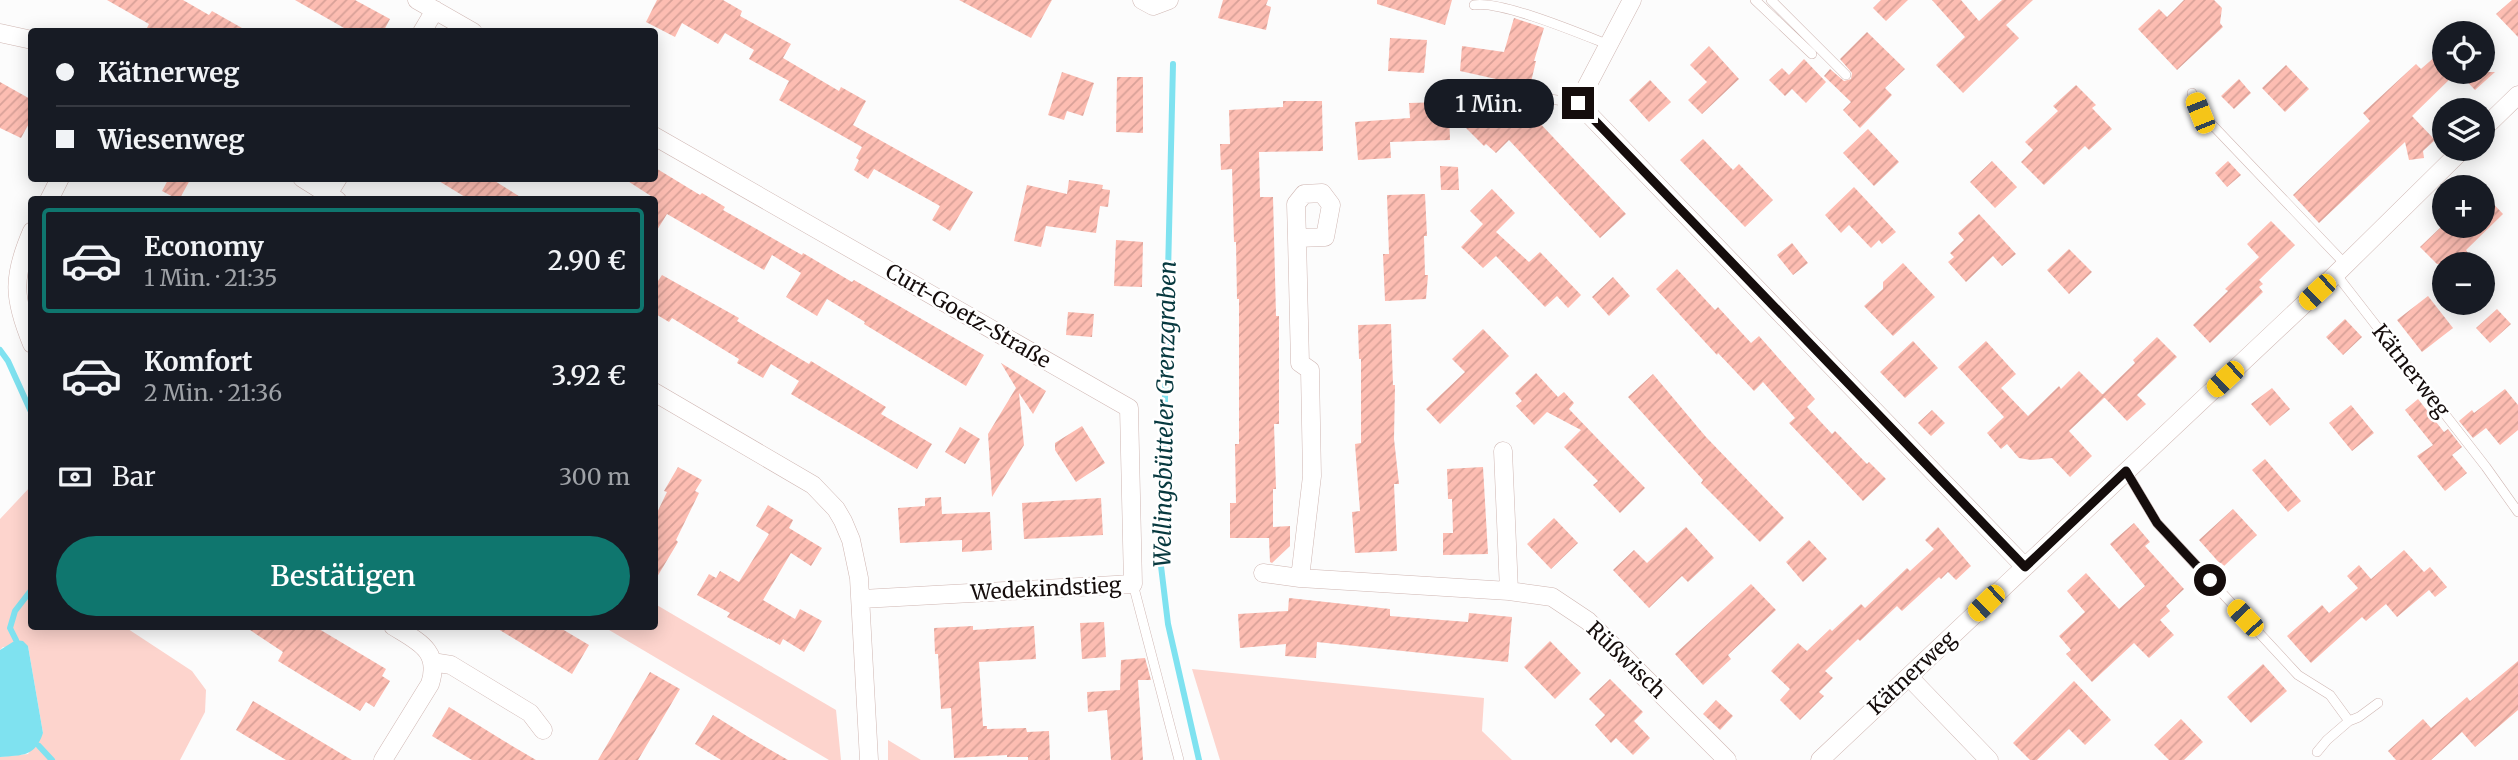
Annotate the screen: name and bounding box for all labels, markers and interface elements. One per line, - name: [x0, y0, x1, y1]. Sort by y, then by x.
- map controls: [2432, 21, 2495, 315]
- button: locate: [2432, 21, 2495, 84]
- text: Kätnerweg: [98, 56, 240, 89]
- callout: 1 Min.: [1424, 78, 1554, 128]
- route end: [1562, 87, 1594, 119]
- text: 1 Min.: [1455, 89, 1523, 118]
- car: [2183, 90, 2218, 136]
- button: layers: [2432, 98, 2495, 161]
- text: Wiesenweg: [98, 123, 245, 156]
- button: +: [2432, 175, 2495, 238]
- icon: car: [60, 229, 123, 292]
- text: Economy: [144, 230, 264, 263]
- text: 2.90 €: [548, 244, 626, 277]
- button: −: [2432, 252, 2495, 315]
- street label: Curt-Goetz-Straße: [881, 257, 1056, 374]
- water label: Wellingsbütteler Grenzgraben: [1147, 260, 1182, 568]
- text: 1 Min. · 21:35: [144, 263, 277, 292]
- car: [2295, 270, 2340, 314]
- street label: Kätnerweg: [2367, 319, 2456, 423]
- icon: car: [60, 344, 123, 407]
- text: Komfort: [144, 345, 253, 378]
- car: [2203, 357, 2248, 401]
- text: 3.92 €: [551, 359, 626, 392]
- text: 2 Min. · 21:36: [144, 378, 282, 407]
- icon: cash: [56, 458, 94, 496]
- text: Bar: [112, 460, 156, 493]
- text: 300 m: [559, 462, 630, 491]
- button: Bestätigen: [56, 536, 630, 616]
- route start: [2194, 564, 2226, 596]
- street label: Wedekindstieg: [969, 571, 1122, 606]
- car: [1964, 581, 2009, 625]
- car: [2223, 595, 2268, 641]
- street label: Rüßwisch: [1581, 615, 1672, 704]
- street label: Kätnerweg: [1862, 625, 1962, 720]

